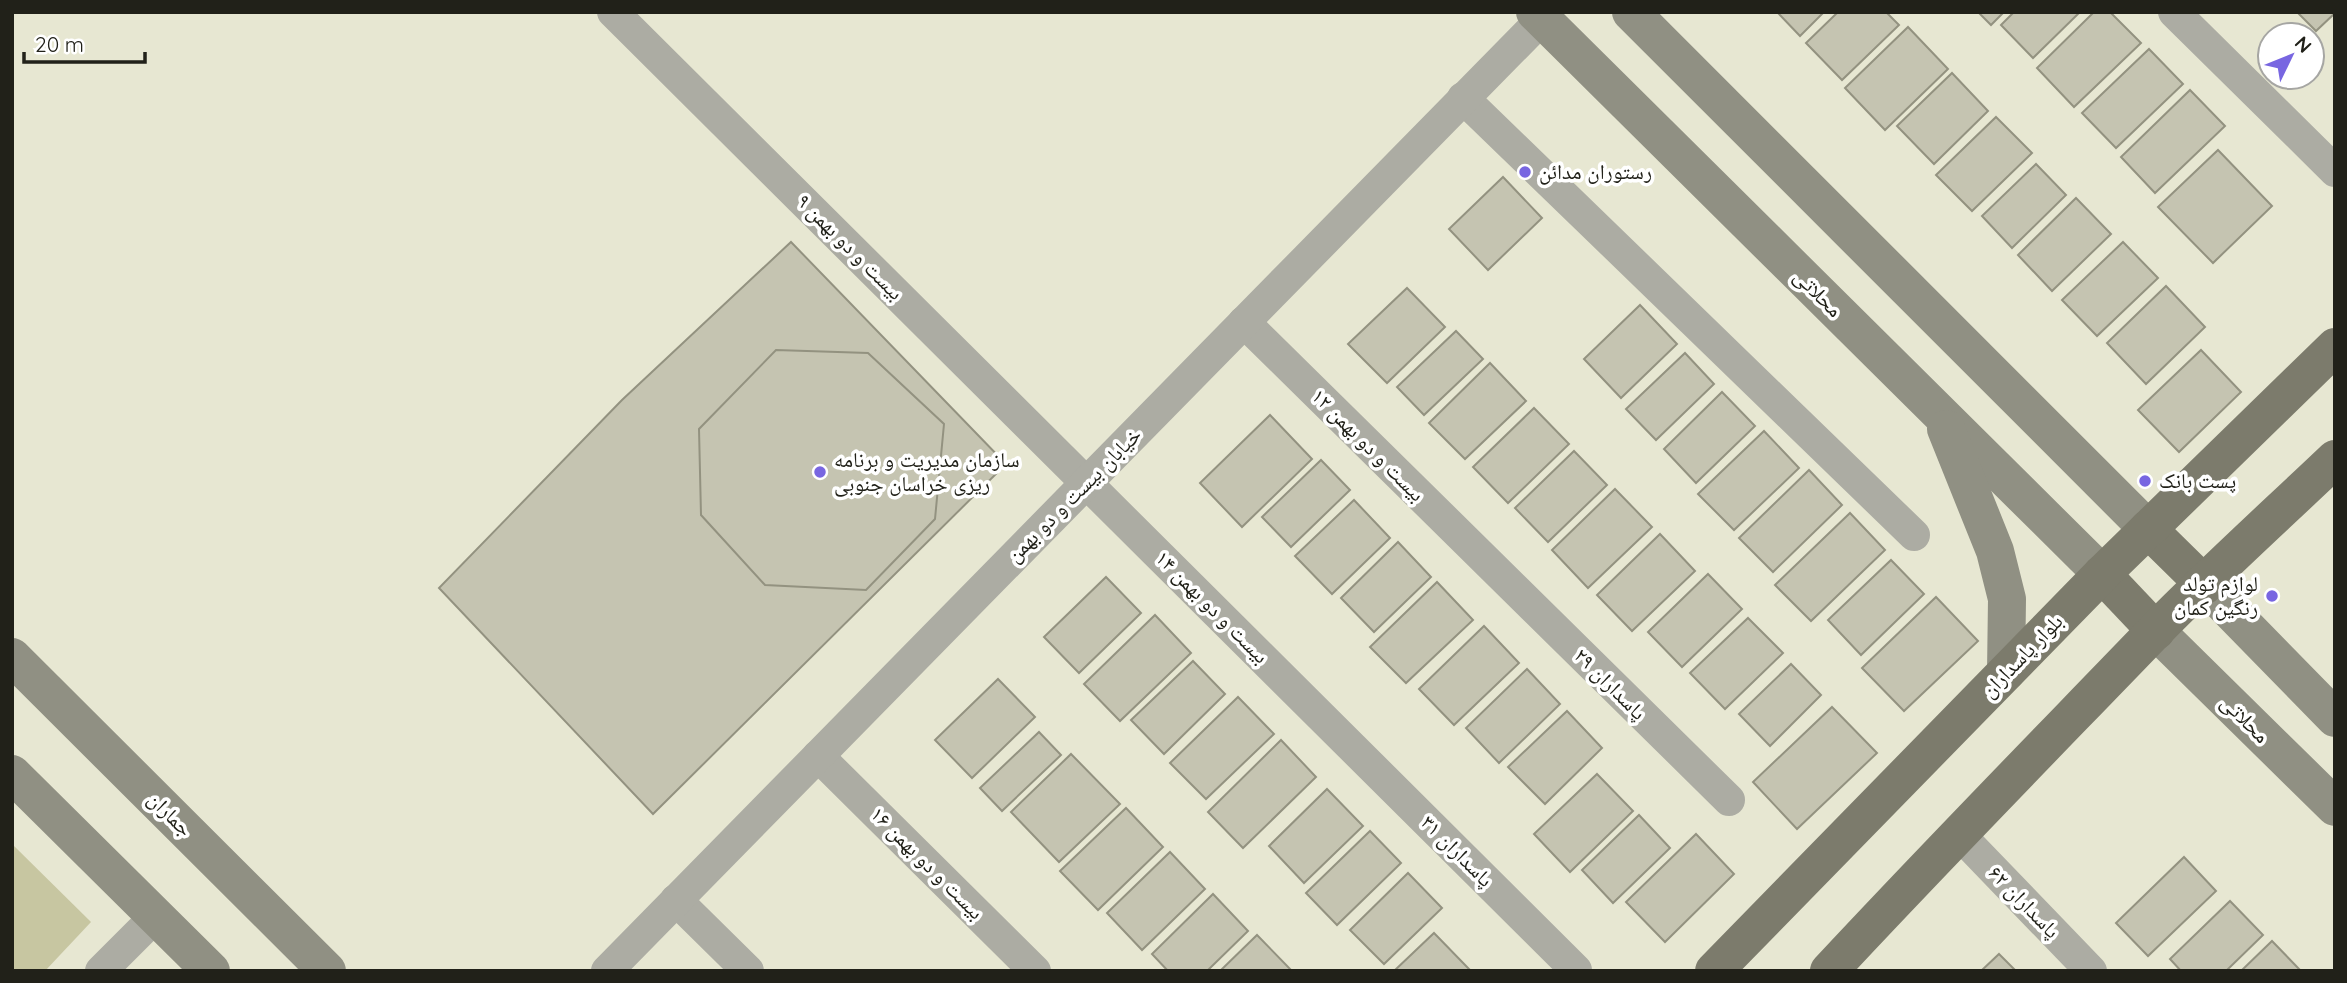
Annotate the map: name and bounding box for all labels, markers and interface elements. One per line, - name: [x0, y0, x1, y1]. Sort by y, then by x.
- scale bar: [24, 21, 145, 65]
- north arrow: [2256, 21, 2326, 91]
- text: 20 m: [35, 31, 84, 57]
- text: N: [2290, 31, 2317, 58]
- place label: رستوران مدائن: [1539, 158, 1652, 185]
- marker: رستوران مدائن: [1517, 164, 1533, 180]
- street label: بیست و دو بهمن ۹: [791, 188, 909, 306]
- street label: محلاتی: [1788, 263, 1848, 323]
- street label: بیست و دو بهمن ۱۲: [1306, 382, 1431, 507]
- street label: خیابان بیست و دو بهمن: [1000, 421, 1147, 568]
- place label: سازمان مدیریت و برنامه ریزی خراسان جنوبی: [834, 446, 1019, 497]
- marker: سازمان مدیریت و برنامه ریزی خراسان جنوبی: [812, 464, 828, 480]
- place label: پست بانک: [2159, 467, 2236, 493]
- marker: پست بانک: [2137, 473, 2153, 489]
- street label: بیست و دو بهمن ۱۴: [1150, 544, 1275, 669]
- place label: لوازم تولد رنگین کمان: [2174, 570, 2258, 621]
- marker: لوازم تولد رنگین کمان: [2264, 588, 2280, 604]
- street label: بلوار پاسداران: [1975, 608, 2068, 703]
- street label: پاسداران ۲۹: [1569, 642, 1652, 725]
- street label: محلاتی: [2215, 689, 2275, 749]
- street label: جماران: [143, 785, 199, 841]
- street label: بیست و دو بهمن ۱۶: [865, 800, 990, 925]
- street label: پاسداران ۳۱: [1416, 809, 1499, 892]
- street label: پاسداران ۶۲: [1984, 859, 2066, 943]

